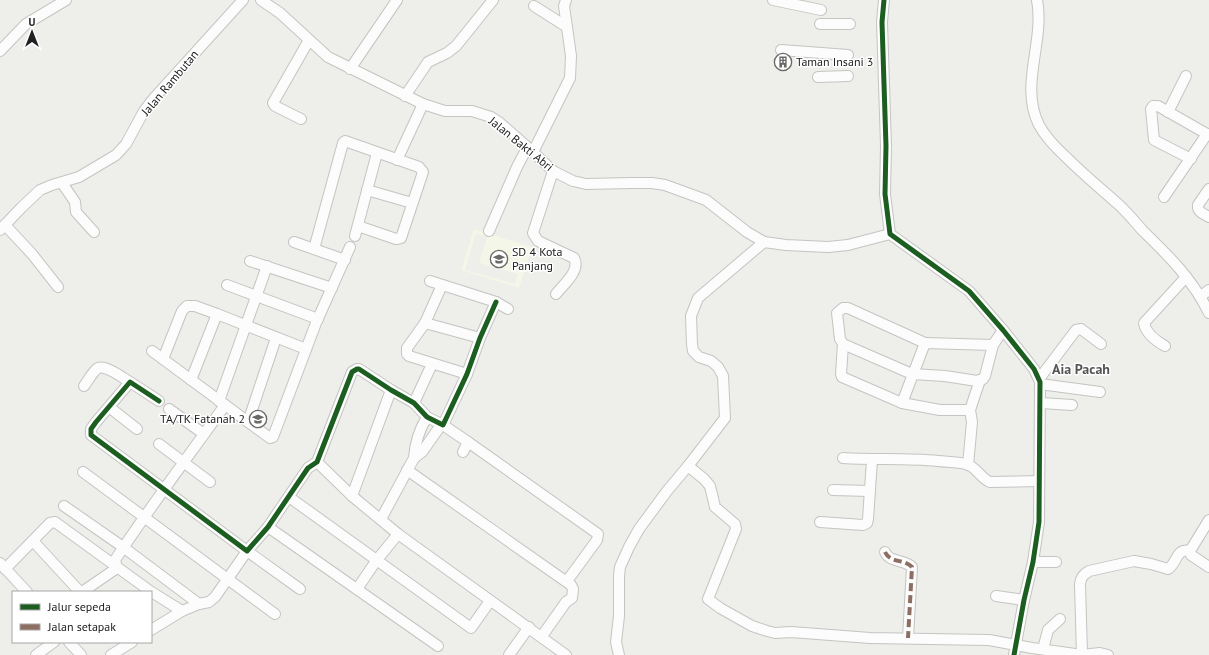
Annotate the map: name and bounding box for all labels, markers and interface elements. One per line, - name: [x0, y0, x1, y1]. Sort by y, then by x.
- north arrow: [12, 12, 52, 52]
- text: U: [29, 15, 36, 29]
- street label: Jalan Rambutan: [137, 47, 201, 119]
- building icon: Taman Insani 3: [773, 52, 793, 72]
- place label: Taman Insani 3: [796, 54, 873, 69]
- street label: Jalan Bakti Abri: [485, 113, 556, 174]
- place label: SD 4 Kota Panjang: [512, 244, 562, 273]
- school or university icon: SD 4 Kota Panjang: [489, 249, 509, 269]
- district label: Aia Pacah: [1052, 360, 1110, 378]
- school or university icon: TA/TK Fatanah 2: [248, 409, 268, 429]
- place label: TA/TK Fatanah 2: [160, 411, 245, 426]
- legend: [12, 591, 152, 643]
- text: Jalur sepeda: [47, 599, 111, 614]
- text: Jalan setapak: [47, 619, 116, 634]

